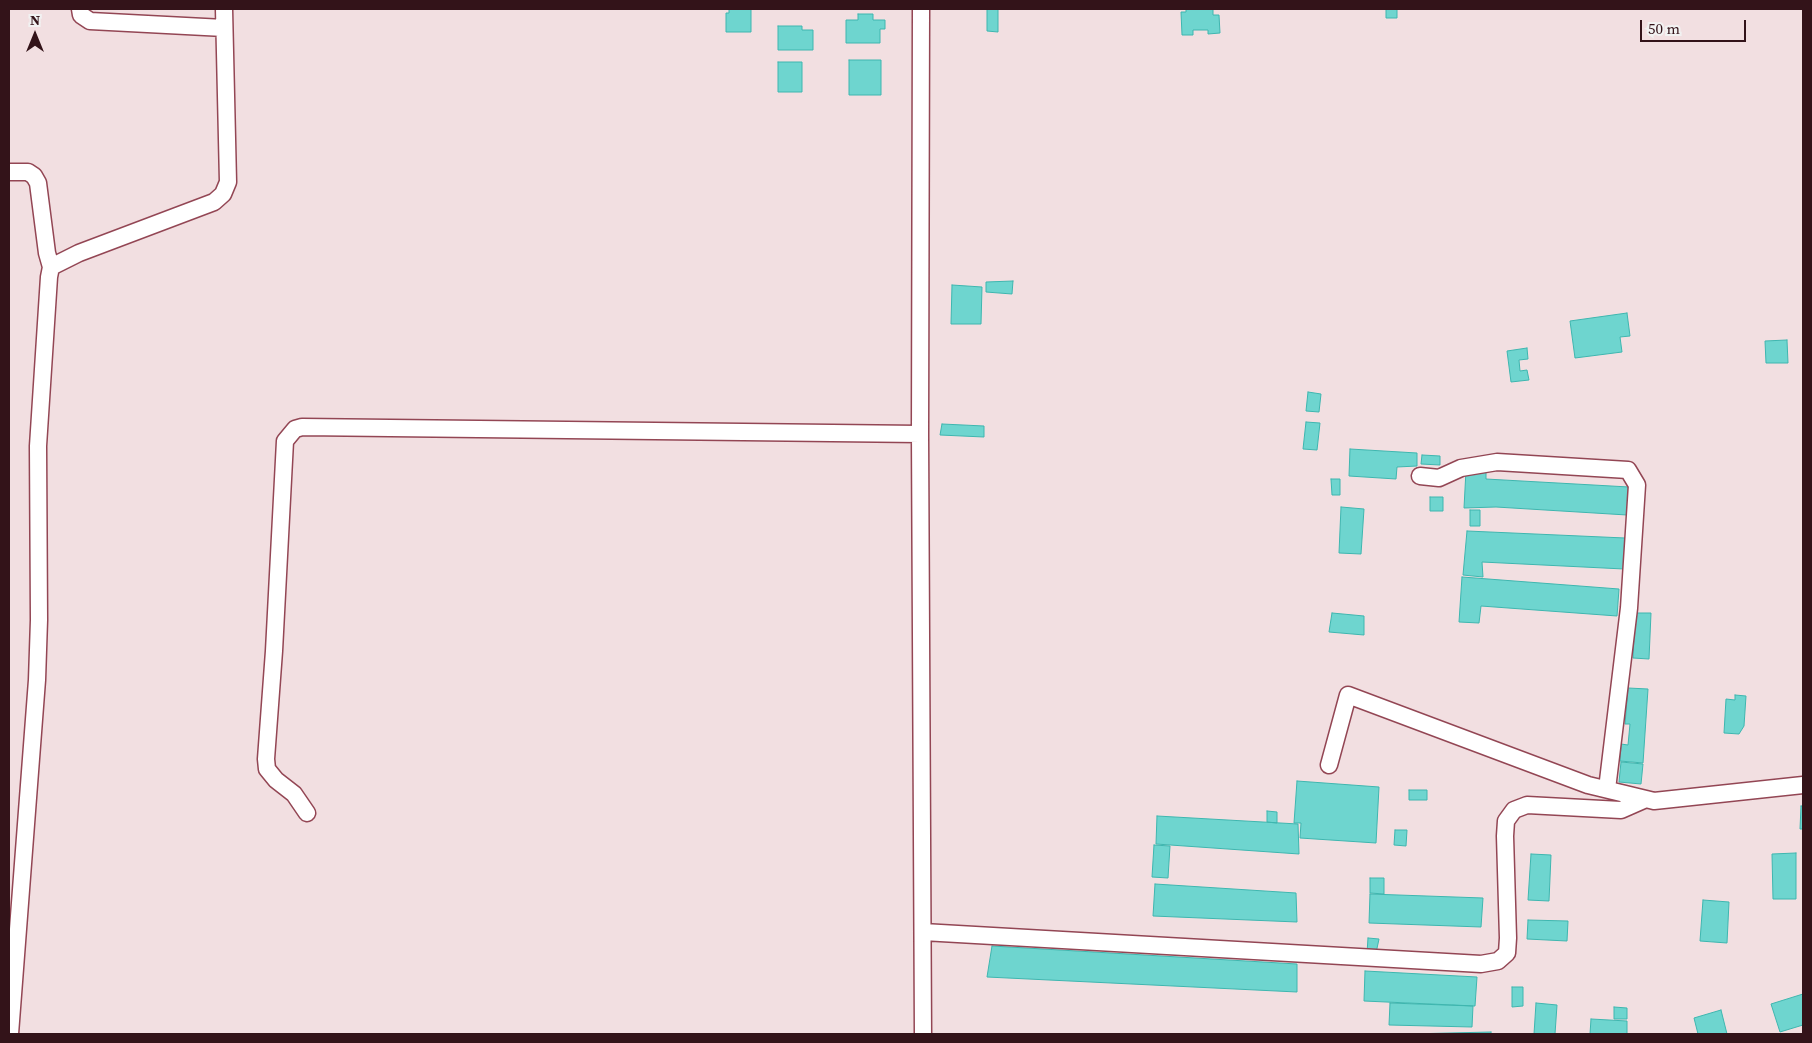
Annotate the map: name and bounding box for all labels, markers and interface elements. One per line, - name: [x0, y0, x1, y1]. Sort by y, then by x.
- north arrow: [10, 10, 60, 60]
- text: N: [30, 10, 40, 30]
- scale bar: [1642, 10, 1748, 42]
- text: 50 m: [1648, 18, 1680, 39]

